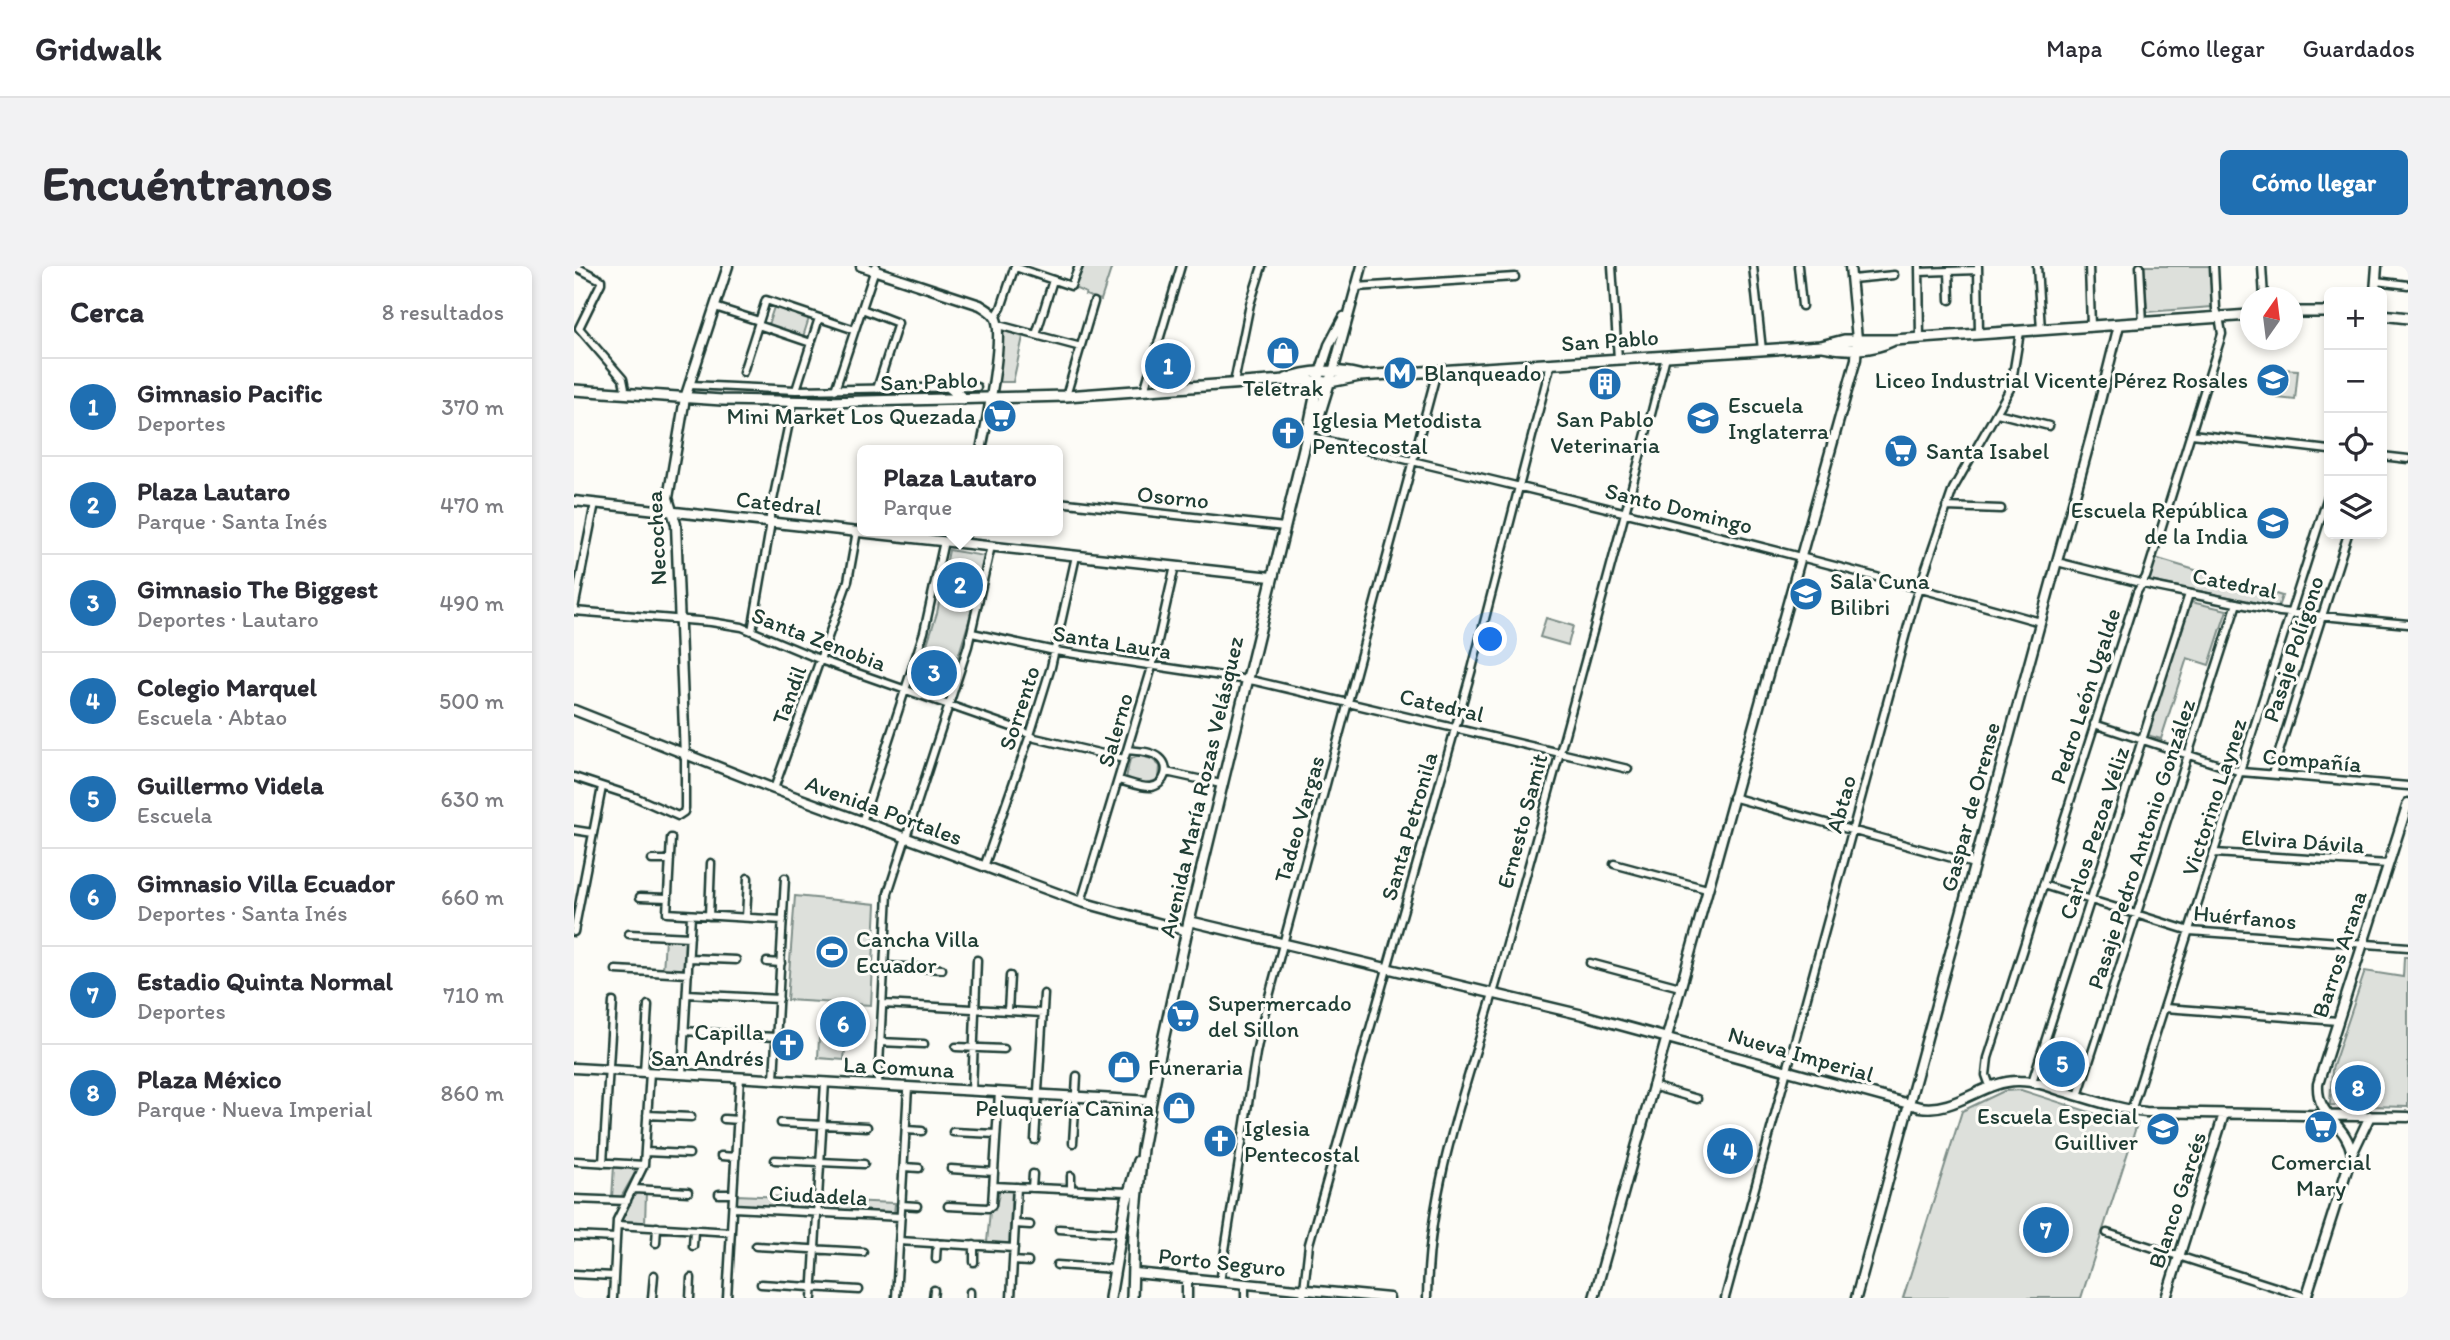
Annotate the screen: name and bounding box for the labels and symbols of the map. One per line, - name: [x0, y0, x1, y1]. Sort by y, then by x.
- north arrow: [2240, 287, 2303, 350]
- street label: San Pablo: [1560, 323, 1660, 357]
- shop icon: Teletrak: [1264, 334, 1302, 372]
- pin: 1: [1145, 340, 1191, 392]
- metro station icon: Blanqueado: [1381, 354, 1419, 392]
- place label: Blanqueado: [1424, 359, 1541, 387]
- school or university icon: Liceo Industrial Vicente Pérez Rosales: [2254, 361, 2292, 399]
- street label: San Pablo: [880, 365, 978, 397]
- building icon: San Pablo Veterinaria: [1586, 365, 1624, 403]
- place label: Liceo Industrial Vicente Pérez Rosales: [1875, 366, 2248, 394]
- place label: Teletrak: [1243, 374, 1323, 402]
- place label: Escuela Inglaterra: [1728, 391, 1829, 445]
- supermarket icon: Mini Market Los Quezada: [981, 397, 1019, 435]
- school or university icon: Escuela Inglaterra: [1684, 399, 1722, 437]
- place label: Mini Market Los Quezada: [726, 402, 976, 430]
- place label: San Pablo Veterinaria: [1550, 405, 1660, 459]
- place label: Iglesia Metodista Pentecostal: [1312, 406, 1482, 460]
- church icon: Iglesia Metodista Pentecostal: [1269, 414, 1307, 452]
- supermarket icon: Santa Isabel: [1882, 432, 1920, 470]
- place label: Santa Isabel: [1926, 437, 2050, 465]
- street label: Santo Domingo: [1602, 476, 1756, 540]
- street label: Osorno: [1136, 479, 1210, 515]
- street label: Catedral: [735, 485, 824, 521]
- street label: Necochea: [640, 490, 672, 586]
- place label: Escuela República de la India: [2071, 496, 2248, 550]
- school or university icon: Escuela República de la India: [2254, 504, 2292, 542]
- pin: 2: [937, 559, 983, 611]
- street label: Catedral: [2190, 561, 2280, 605]
- place label: Sala Cuna Bilibri: [1830, 567, 1930, 621]
- street label: Pasaje Polígono: [2256, 572, 2330, 726]
- school or university icon: Sala Cuna Bilibri: [1787, 575, 1825, 613]
- street label: Santa Zenobia: [748, 601, 890, 677]
- street label: Pedro León Ugalde: [2043, 605, 2127, 787]
- street label: Santa Laura: [1051, 619, 1173, 665]
- your location: [1473, 622, 1507, 656]
- street label: Avenida María Rozas Velásquez: [1153, 633, 1249, 940]
- pin: 3: [911, 647, 957, 699]
- street label: Tandil: [766, 661, 813, 728]
- street label: Sorrento: [992, 662, 1046, 754]
- street label: Catedral: [1397, 682, 1488, 728]
- street label: Salerno: [1091, 690, 1139, 770]
- street label: Pasaje Pedro Antonio González: [2081, 695, 2201, 993]
- street label: Victorino Laynez: [2175, 714, 2253, 879]
- street label: Gaspar de Orense: [1934, 719, 2006, 895]
- street label: Compañía: [2261, 742, 2363, 778]
- street label: Carlos Pezoa Véliz: [2053, 743, 2135, 923]
- street label: Santa Petronila: [1374, 748, 1444, 904]
- street label: Ernesto Samit: [1491, 750, 1554, 892]
- street label: Tadeo Vargas: [1268, 752, 1330, 886]
- street label: Avenida Portales: [802, 769, 966, 851]
- street label: Abtao: [1820, 772, 1862, 836]
- street label: Elvira Dávila: [2240, 823, 2366, 859]
- street label: Barros Arana: [2305, 887, 2373, 1021]
- street label: Huérfanos: [2192, 899, 2298, 935]
- place label: Cancha Villa Ecuador: [856, 925, 979, 979]
- sports icon: Cancha Villa Ecuador: [813, 933, 851, 971]
- place label: Supermercado del Sillon: [1208, 989, 1352, 1043]
- supermarket icon: Supermercado del Sillon: [1164, 997, 1202, 1035]
- pin: 6: [820, 998, 866, 1050]
- place label: Capilla San Andrés: [651, 1018, 764, 1072]
- street label: Nueva Imperial: [1725, 1020, 1878, 1088]
- church icon: Capilla San Andrés: [769, 1026, 807, 1064]
- pin: 5: [2039, 1038, 2085, 1090]
- shop icon: Funeraria: [1105, 1048, 1143, 1086]
- street label: La Comuna: [843, 1050, 955, 1084]
- place label: Funeraria: [1148, 1053, 1243, 1081]
- pin: 8: [2335, 1062, 2381, 1114]
- shop icon: Peluquería Canina: [1160, 1089, 1198, 1127]
- place label: Peluquería Canina: [975, 1094, 1154, 1122]
- place label: Escuela Especial Guilliver: [1977, 1102, 2138, 1156]
- supermarket icon: Comercial Mary: [2302, 1108, 2340, 1146]
- school or university icon: Escuela Especial Guilliver: [2144, 1110, 2182, 1148]
- place label: Iglesia Pentecostal: [1244, 1114, 1360, 1168]
- church icon: Iglesia Pentecostal: [1201, 1122, 1239, 1160]
- pin: 4: [1707, 1125, 1753, 1177]
- street label: Blanco Garcés: [2142, 1128, 2212, 1272]
- place label: Comercial Mary: [2271, 1148, 2372, 1202]
- street label: Ciudadela: [768, 1178, 868, 1212]
- pin: 7: [2023, 1204, 2069, 1256]
- street label: Porto Seguro: [1157, 1241, 1287, 1283]

